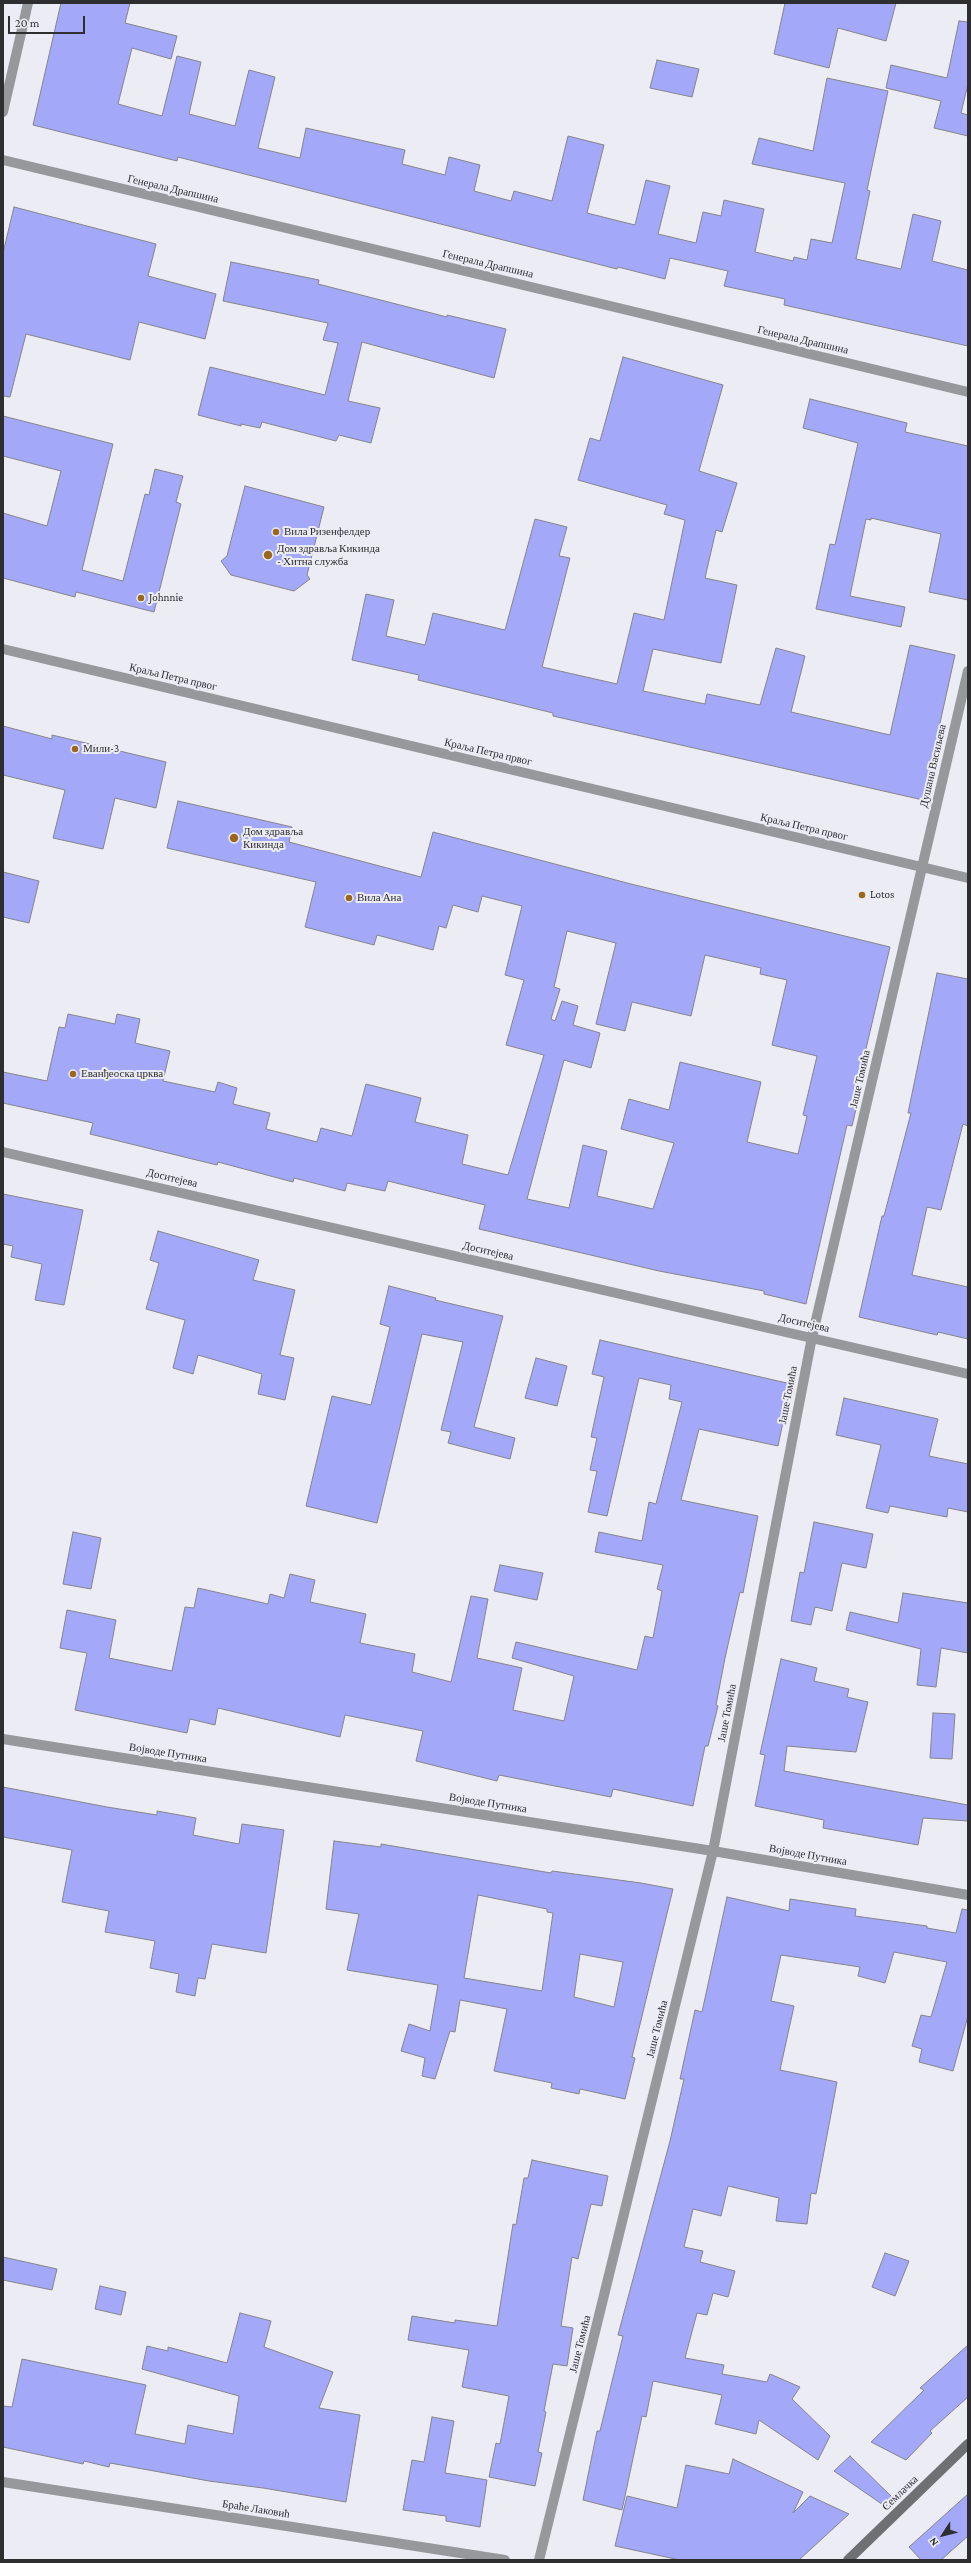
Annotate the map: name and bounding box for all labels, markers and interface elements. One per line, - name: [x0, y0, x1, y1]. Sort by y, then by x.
- scale bar: [10, 8, 87, 34]
- text: 20 m: [15, 16, 39, 30]
- street label: Генерала Драпшина: [126, 172, 220, 206]
- street label: Генерала Драпшина: [441, 247, 535, 281]
- street label: Генерала Драпшина: [756, 323, 850, 357]
- place label: Вила Ризенфелдер: [284, 525, 370, 539]
- marker: Вила Ризенфелдер: [271, 527, 281, 537]
- place label: Дом здравља Кикинда - Хитна служба: [277, 542, 380, 568]
- marker: Дом здравља Кикинда - Хитна служба: [262, 549, 274, 561]
- place label: Johnnie: [149, 591, 183, 605]
- marker: Johnnie: [136, 593, 146, 603]
- street label: Краља Петра првог: [128, 661, 218, 693]
- street label: Душана Васиљева: [917, 723, 949, 809]
- street label: Краља Петра првог: [443, 736, 533, 768]
- place label: Мили-3: [83, 742, 119, 756]
- marker: Мили-3: [70, 744, 80, 754]
- street label: Краља Петра првог: [759, 811, 849, 843]
- place label: Дом здравља Кикинда: [243, 825, 303, 851]
- marker: Дом здравља Кикинда: [228, 832, 240, 844]
- place label: Lotos: [870, 888, 894, 902]
- marker: Lotos: [857, 890, 867, 900]
- place label: Вила Ана: [357, 891, 401, 905]
- marker: Вила Ана: [344, 893, 354, 903]
- street label: Јаше Томића: [847, 1049, 873, 1109]
- place label: Еванђеоска црква: [81, 1067, 163, 1081]
- marker: Еванђеоска црква: [68, 1069, 78, 1079]
- street label: Доситејева: [145, 1166, 199, 1190]
- street label: Доситејева: [461, 1239, 515, 1263]
- street label: Доситејева: [777, 1311, 831, 1335]
- street label: Јаше Томића: [776, 1365, 800, 1425]
- street label: Јаше Томића: [715, 1683, 739, 1743]
- street label: Војводе Путника: [128, 1740, 208, 1766]
- street label: Војводе Путника: [448, 1790, 528, 1816]
- street label: Војводе Путника: [768, 1842, 848, 1868]
- street label: Јаше Томића: [643, 1999, 671, 2059]
- street label: Јаше Томића: [566, 2314, 594, 2374]
- street label: Семлачка: [879, 2473, 921, 2513]
- street label: Браће Лаковић: [221, 2497, 291, 2521]
- north arrow: [923, 2515, 963, 2555]
- text: N: [926, 2535, 940, 2549]

